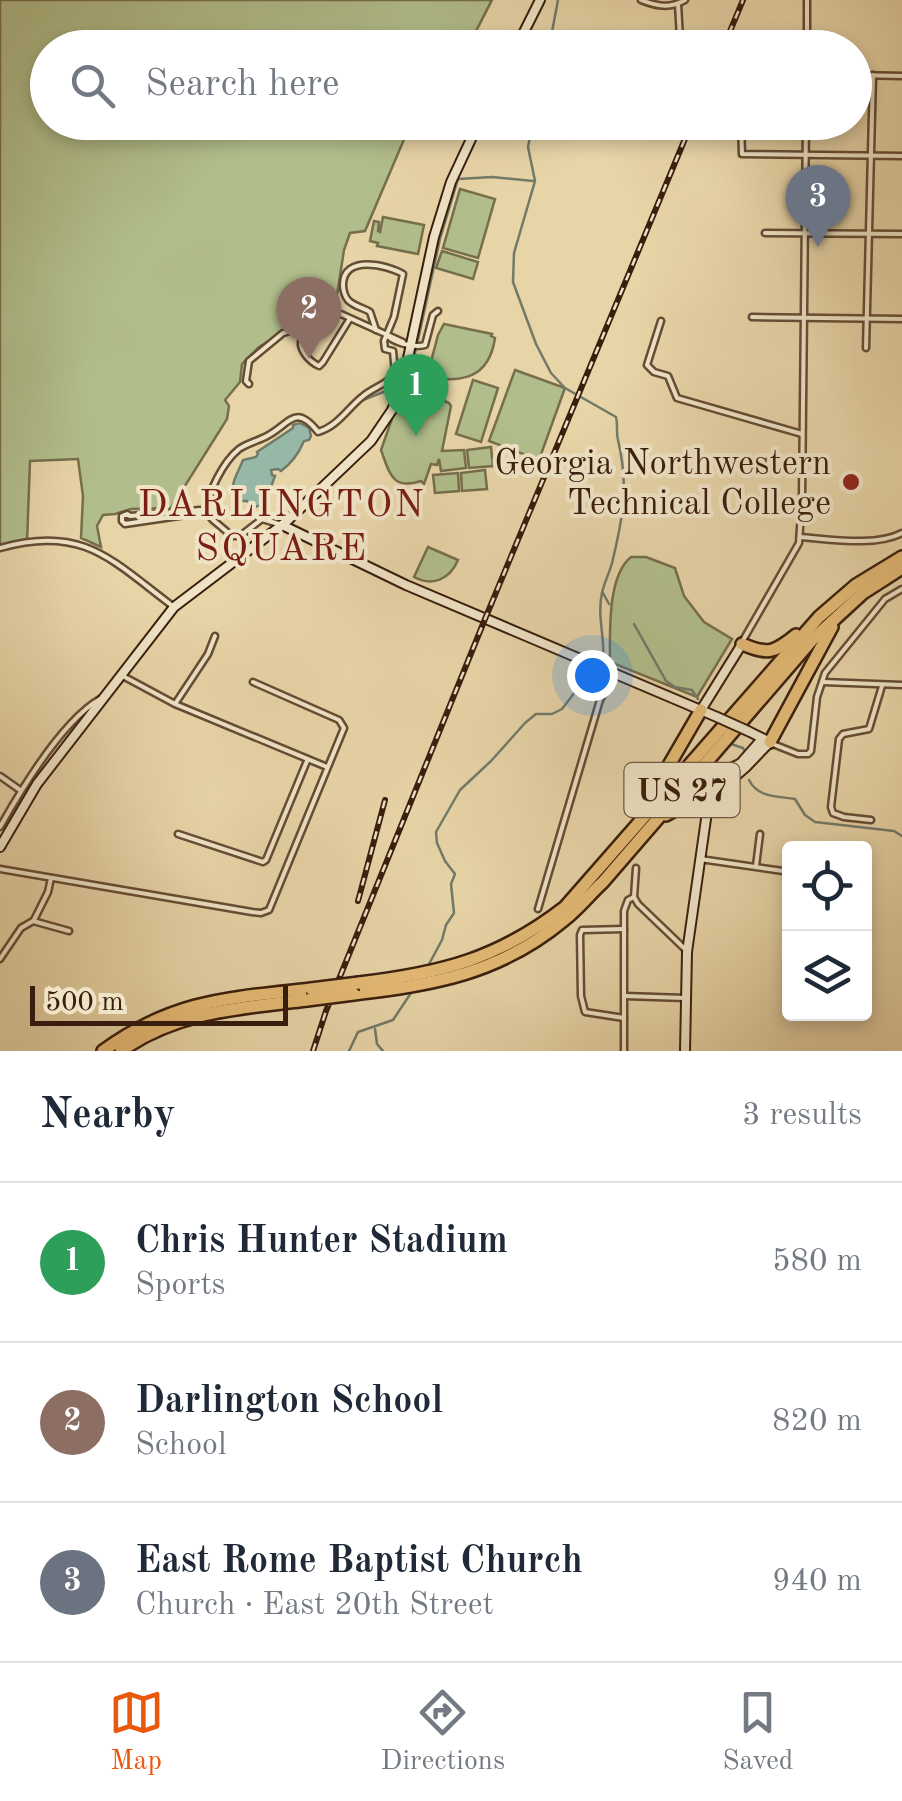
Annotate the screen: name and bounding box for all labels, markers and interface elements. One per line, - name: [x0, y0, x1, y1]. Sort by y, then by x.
- search box: [30, 30, 872, 140]
- icon: search: [65, 58, 120, 113]
- text: Search here: [145, 66, 340, 104]
- pin: 3: [786, 164, 850, 247]
- pin: 2: [276, 276, 342, 359]
- pin: 1: [384, 354, 448, 436]
- place label: Georgia Northwestern Technical College: [494, 447, 831, 522]
- marker: Georgia Northwestern Technical College: [840, 471, 862, 493]
- district label: DARLINGTON SQUARE: [138, 487, 426, 569]
- your location: [567, 650, 618, 701]
- road number: US 27: [624, 763, 740, 817]
- map controls: [782, 841, 872, 1021]
- button: locate: [782, 841, 872, 931]
- button: layers: [782, 931, 872, 1021]
- scale bar: [30, 981, 288, 1026]
- text: 500 m: [45, 989, 124, 1017]
- text: Nearby: [40, 1095, 176, 1137]
- text: 3 results: [742, 1100, 862, 1132]
- text: Chris Hunter Stadium: [135, 1223, 508, 1261]
- text: 1: [63, 1246, 82, 1278]
- text: 580 m: [772, 1246, 862, 1278]
- text: Sports: [135, 1270, 226, 1302]
- text: Darlington School: [135, 1383, 443, 1421]
- text: 2: [63, 1406, 82, 1438]
- text: 820 m: [772, 1406, 862, 1438]
- text: School: [135, 1430, 227, 1462]
- text: East Rome Baptist Church: [135, 1543, 583, 1581]
- text: 3: [63, 1566, 82, 1598]
- text: 940 m: [772, 1566, 862, 1598]
- text: Church · East 20th Street: [135, 1590, 494, 1622]
- tab: Map: [109, 1685, 164, 1780]
- tab: Directions: [381, 1685, 505, 1780]
- tab: Saved: [722, 1685, 793, 1780]

